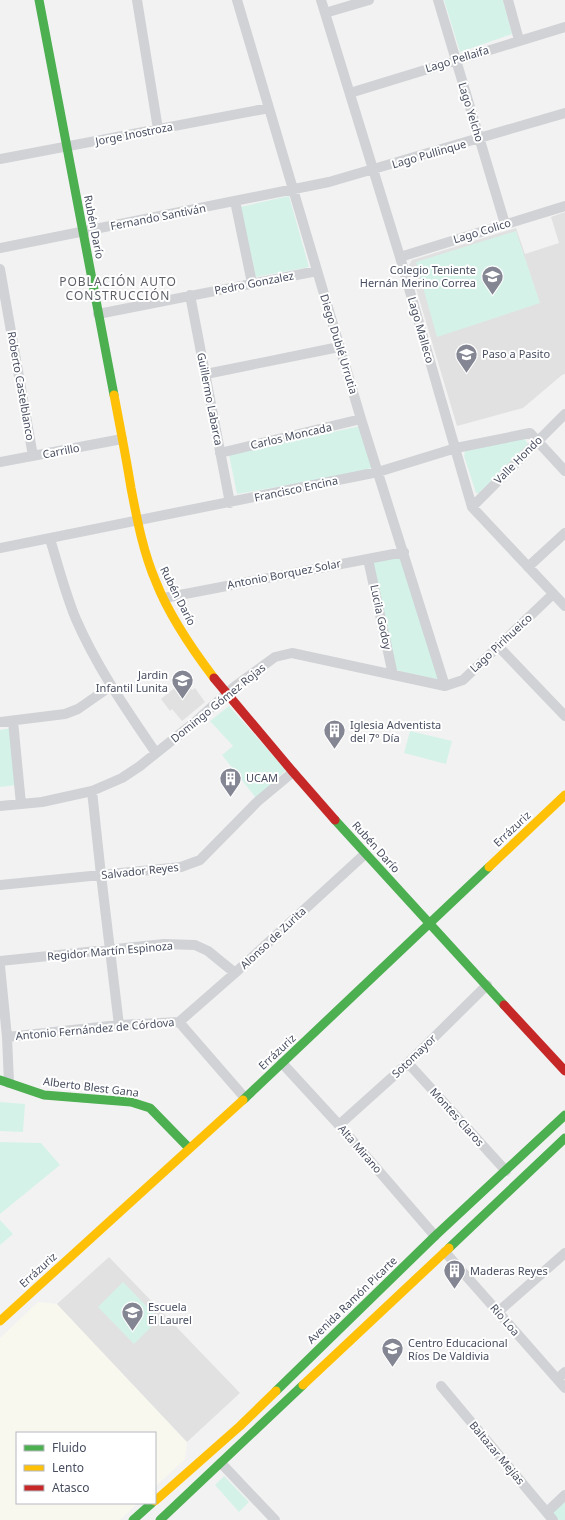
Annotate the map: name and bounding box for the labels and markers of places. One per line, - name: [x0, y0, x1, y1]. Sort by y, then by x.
- place label: Colegio Teniente Hernán Merino Correa: [360, 262, 476, 290]
- school or university icon: Colegio Teniente Hernán Merino Correa: [479, 263, 505, 296]
- school or university icon: Paso a Pasito: [453, 341, 479, 374]
- place label: Paso a Pasito: [482, 346, 551, 361]
- place label: Jardin Infantil Lunita: [96, 667, 168, 695]
- school or university icon: Jardin Infantil Lunita: [170, 668, 196, 701]
- place label: Iglesia Adventista del 7° Día: [350, 717, 441, 745]
- building icon: Iglesia Adventista del 7° Día: [322, 718, 348, 751]
- building icon: UCAM: [217, 765, 243, 798]
- place label: UCAM: [246, 770, 278, 785]
- building icon: Maderas Reyes: [441, 1258, 467, 1291]
- place label: Maderas Reyes: [470, 1263, 548, 1278]
- place label: Escuela El Laurel: [148, 1299, 192, 1327]
- school or university icon: Escuela El Laurel: [120, 1300, 146, 1333]
- place label: Centro Educacional Ríos De Valdivia: [408, 1335, 507, 1363]
- school or university icon: Centro Educacional Ríos De Valdivia: [380, 1336, 406, 1369]

